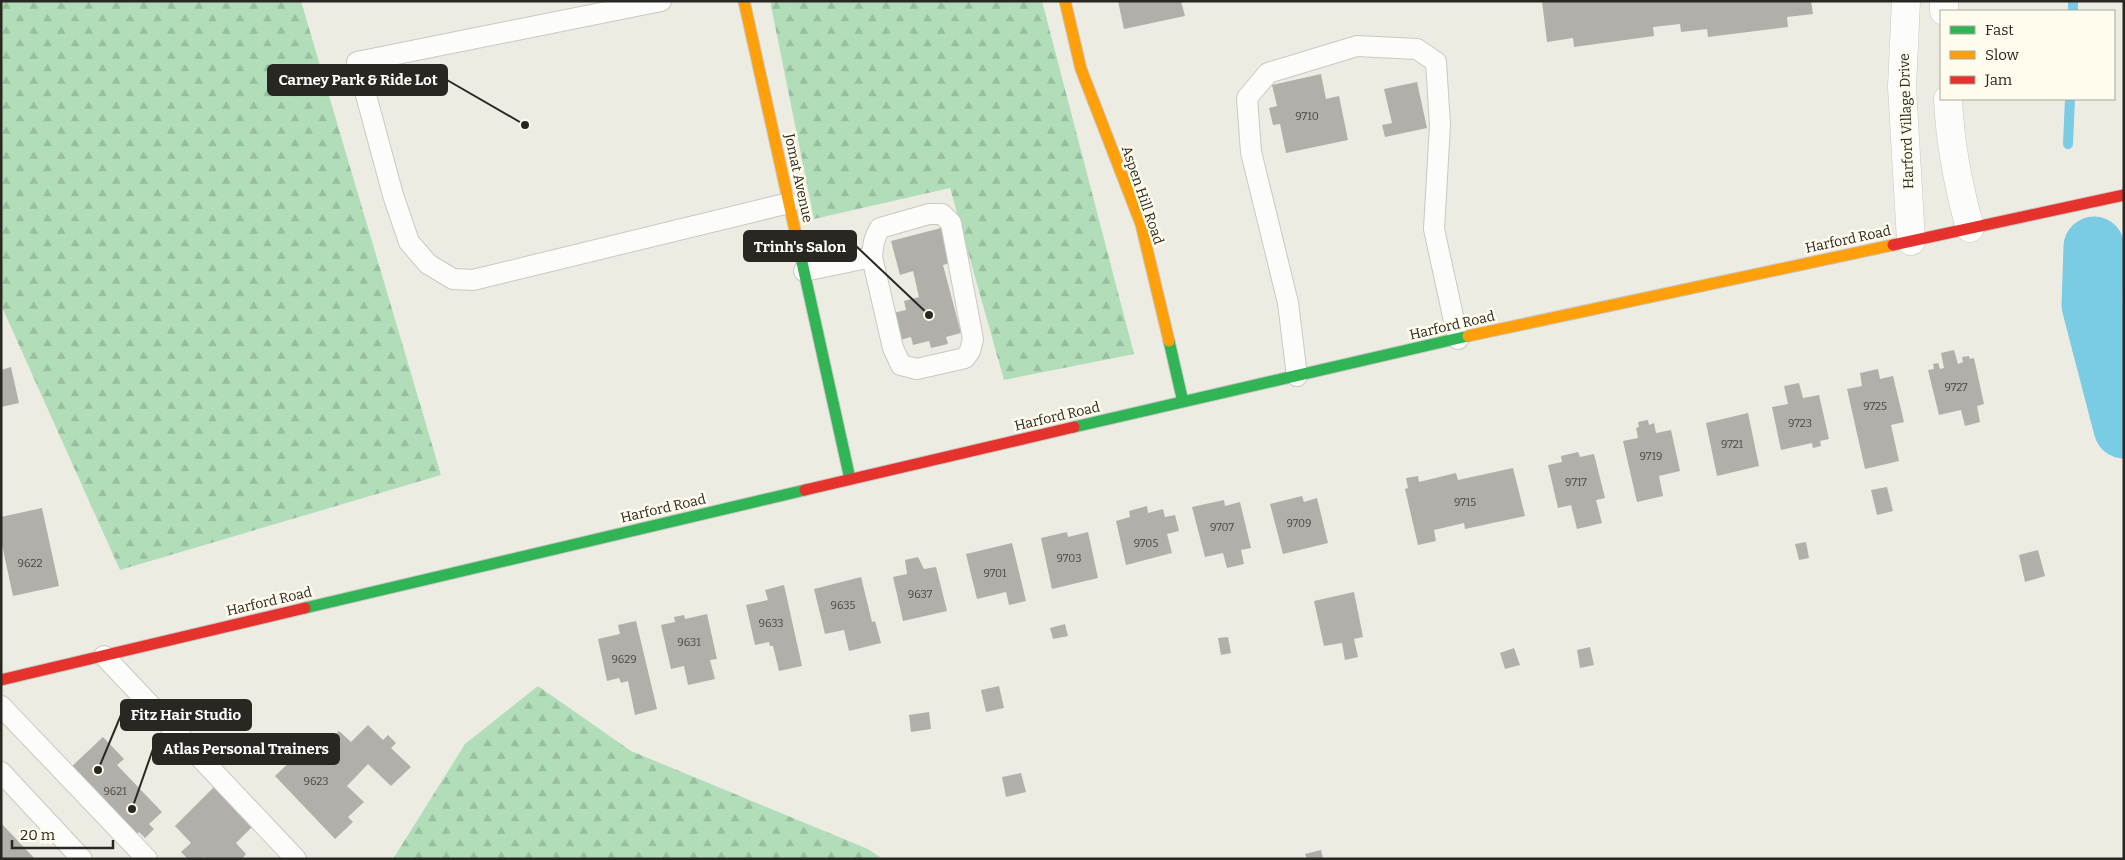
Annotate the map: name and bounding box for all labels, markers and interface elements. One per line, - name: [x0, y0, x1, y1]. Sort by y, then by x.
- legend: [1940, 10, 2115, 100]
- text: Fast: [1985, 21, 2014, 39]
- text: Slow: [1985, 46, 2020, 64]
- street label: Harford Village Drive: [1896, 53, 1917, 189]
- callout: Carney Park & Ride Lot: [268, 65, 447, 95]
- text: Carney Park & Ride Lot: [278, 71, 438, 89]
- text: Jam: [1984, 71, 2013, 89]
- house number: 9710: [1295, 110, 1319, 123]
- street label: Jomat Avenue: [781, 131, 816, 224]
- street label: Aspen Hill Road: [1118, 144, 1167, 247]
- street label: Harford Road: [1804, 222, 1893, 257]
- callout: Trinh's Salon: [744, 231, 856, 261]
- text: Trinh's Salon: [754, 238, 846, 256]
- street label: Harford Road: [1408, 307, 1497, 344]
- house number: 9727: [1944, 381, 1968, 394]
- street label: Harford Road: [1013, 398, 1102, 435]
- house number: 9725: [1863, 400, 1887, 413]
- house number: 9723: [1788, 417, 1812, 430]
- house number: 9721: [1721, 438, 1744, 451]
- house number: 9719: [1640, 450, 1662, 463]
- house number: 9717: [1565, 476, 1587, 489]
- street label: Harford Road: [619, 490, 708, 527]
- house number: 9715: [1454, 496, 1476, 509]
- house number: 9709: [1286, 517, 1312, 530]
- house number: 9707: [1210, 521, 1235, 534]
- house number: 9705: [1134, 537, 1158, 550]
- house number: 9703: [1057, 552, 1081, 565]
- house number: 9622: [18, 557, 42, 570]
- house number: 9701: [983, 567, 1007, 580]
- street label: Harford Road: [225, 583, 314, 620]
- house number: 9637: [908, 588, 933, 601]
- house number: 9635: [831, 599, 856, 612]
- house number: 9633: [758, 617, 784, 630]
- house number: 9631: [677, 636, 701, 649]
- house number: 9629: [611, 653, 637, 666]
- callout: Fitz Hair Studio: [121, 700, 251, 730]
- text: Fitz Hair Studio: [131, 706, 242, 724]
- callout: Atlas Personal Trainers: [153, 734, 339, 764]
- text: Atlas Personal Trainers: [163, 740, 329, 758]
- house number: 9623: [303, 775, 329, 788]
- house number: 9621: [103, 785, 127, 798]
- scale bar: [12, 818, 114, 850]
- text: 20 m: [20, 826, 56, 844]

